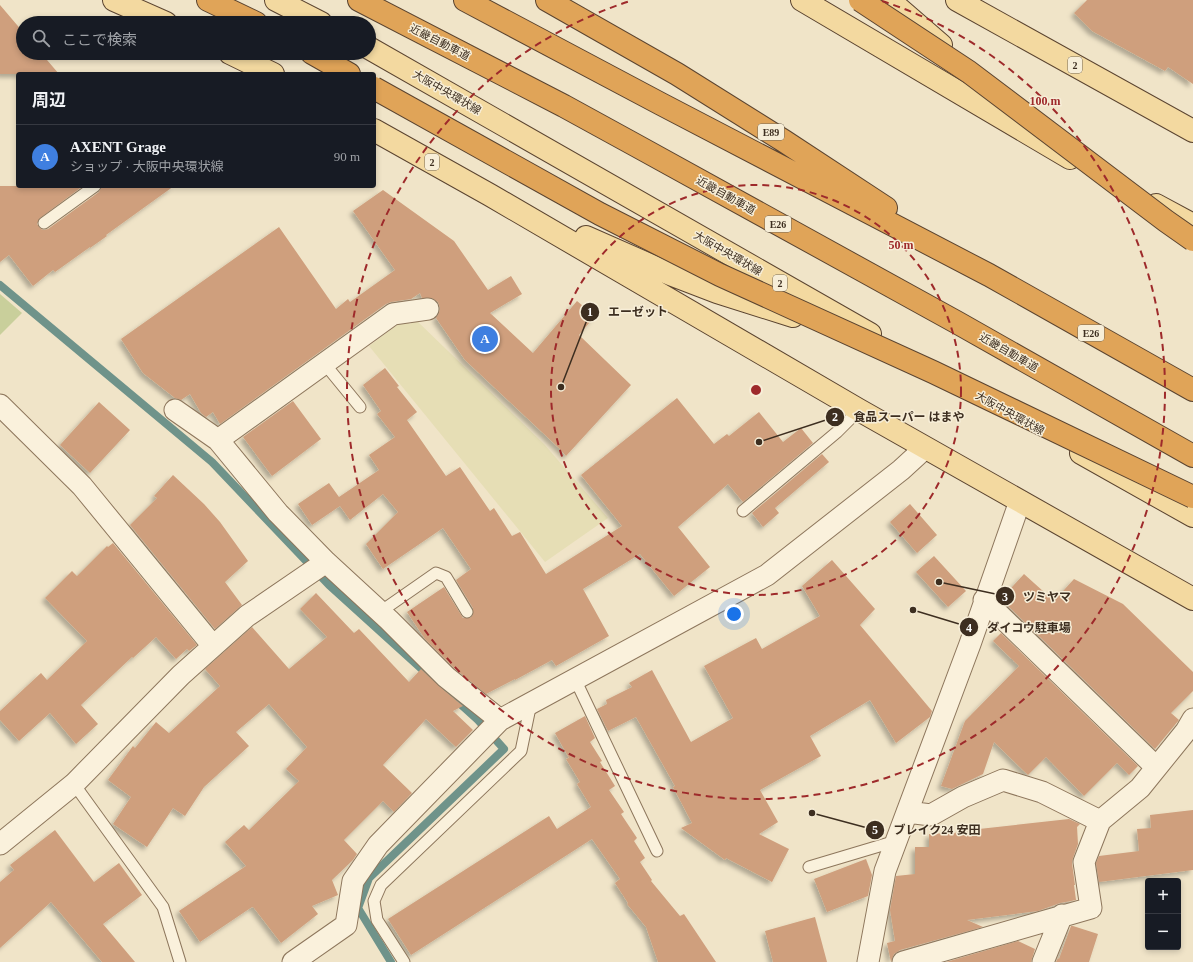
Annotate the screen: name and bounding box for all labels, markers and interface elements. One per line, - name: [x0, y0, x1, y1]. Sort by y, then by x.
- search box: [16, 16, 376, 60]
- street label: 近畿自動車道: [408, 22, 472, 62]
- icon: search: [30, 27, 52, 49]
- text: ここで検索: [62, 32, 137, 48]
- road number: 2: [1068, 57, 1082, 73]
- street label: 大阪中央環状線: [411, 68, 483, 116]
- text: 周辺: [32, 91, 66, 110]
- text: 100 m: [1030, 94, 1061, 108]
- road number: E89: [758, 124, 784, 140]
- text: AXENT Grage: [70, 139, 166, 155]
- text: A: [40, 149, 50, 164]
- text: 90 m: [334, 149, 360, 164]
- road number: 2: [425, 154, 439, 170]
- text: ショップ · 大阪中央環状線: [70, 159, 224, 174]
- street label: 近畿自動車道: [694, 174, 758, 216]
- road number: E26: [765, 216, 791, 232]
- street label: 大阪中央環状線: [692, 229, 764, 277]
- text: 50 m: [889, 238, 914, 252]
- road number: 2: [773, 275, 787, 291]
- callout: エーゼット: [580, 300, 676, 324]
- text: 1: [587, 305, 593, 319]
- text: エーゼット: [608, 305, 668, 319]
- pin: A: [472, 324, 498, 354]
- road number: E26: [1078, 325, 1104, 341]
- street label: 近畿自動車道: [977, 330, 1041, 374]
- centre of rings: [749, 383, 763, 397]
- street label: 大阪中央環状線: [973, 389, 1047, 437]
- callout: 食品スーパー はまや: [825, 405, 972, 429]
- text: 2: [832, 410, 838, 424]
- text: 食品スーパー はまや: [854, 410, 964, 424]
- callout: ツミヤマ: [995, 584, 1079, 608]
- text: 3: [1002, 590, 1008, 604]
- text: ツミヤマ: [1023, 590, 1071, 604]
- your location: [724, 604, 744, 624]
- callout: ダイコウ駐車場: [959, 615, 1079, 639]
- text: 4: [966, 621, 972, 635]
- text: ダイコウ駐車場: [987, 621, 1071, 635]
- callout: ブレイク24 安田: [865, 818, 988, 842]
- text: 5: [872, 823, 878, 837]
- text: ブレイク24 安田: [894, 823, 980, 837]
- map controls: [1145, 878, 1181, 950]
- button: +: [1145, 878, 1181, 914]
- button: −: [1145, 914, 1181, 950]

